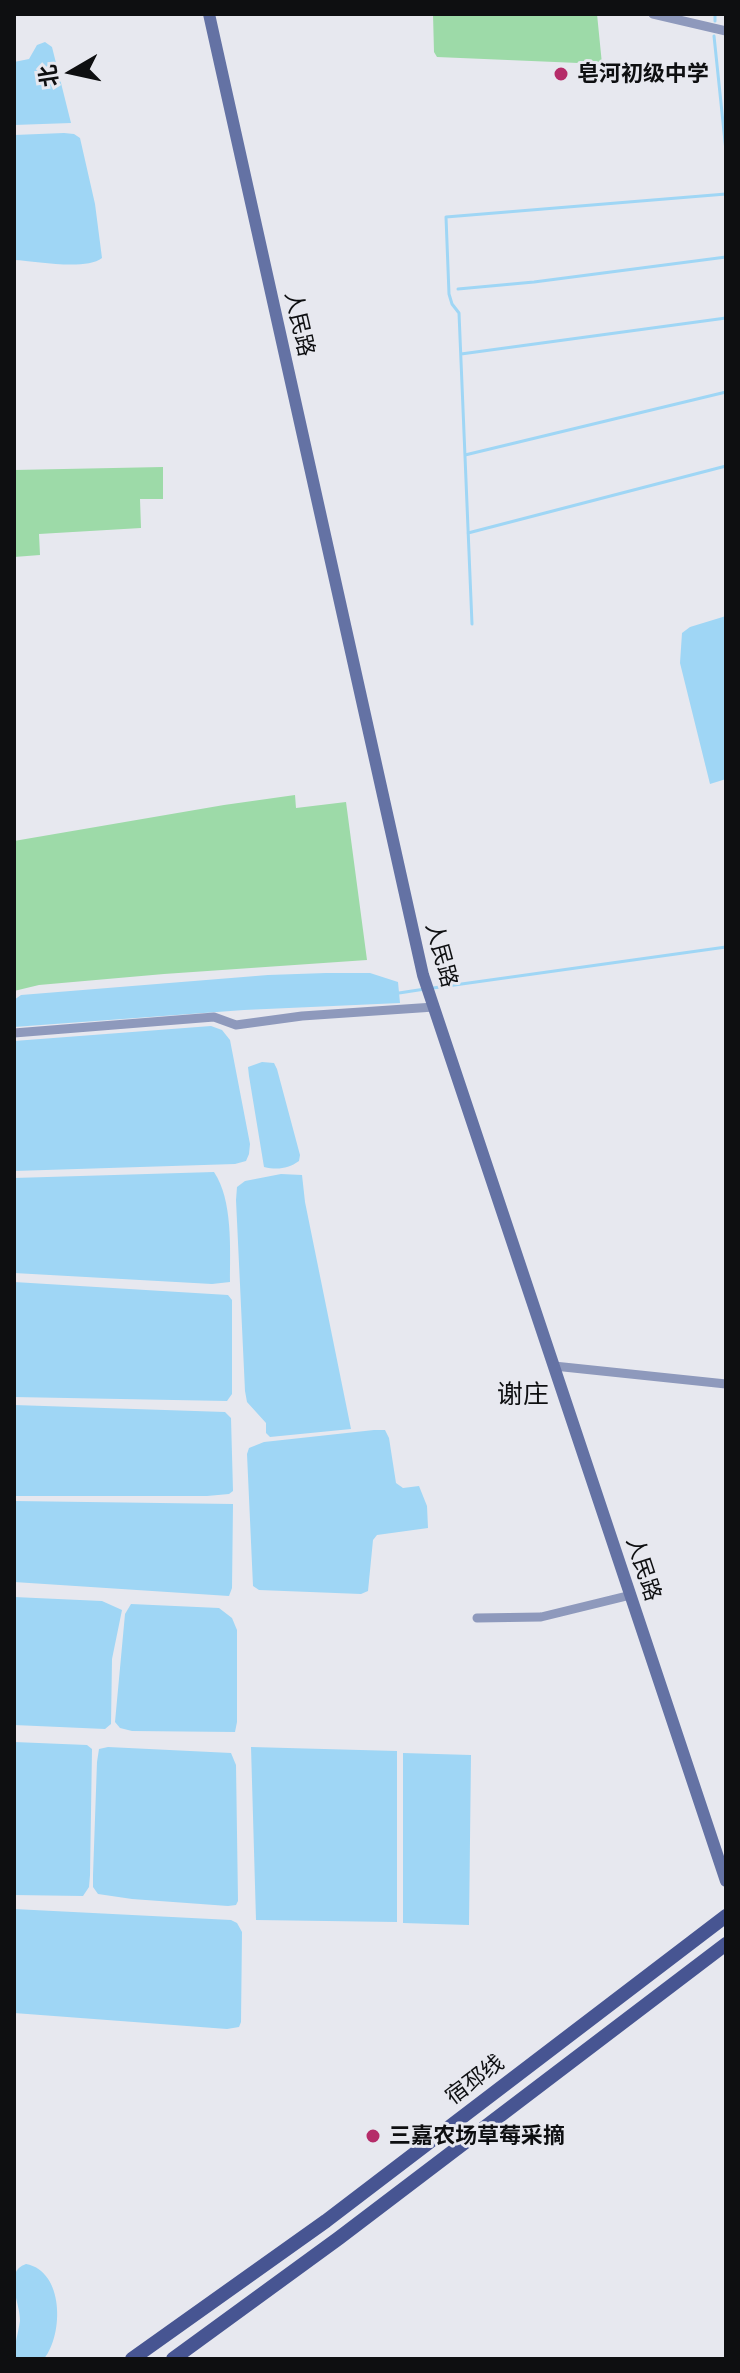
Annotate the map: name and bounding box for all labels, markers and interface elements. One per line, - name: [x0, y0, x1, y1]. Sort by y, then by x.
- north arrow: [32, 32, 112, 112]
- place label: 皂河初级中学: [577, 61, 709, 87]
- text: 北: [33, 63, 64, 89]
- marker: 皂河初级中学: [552, 65, 570, 83]
- street label: 人民路: [279, 289, 319, 359]
- street label: 人民路: [420, 920, 462, 990]
- district label: 谢庄: [497, 1379, 549, 1411]
- street label: 人民路: [620, 1534, 666, 1604]
- street label: 宿邳线: [441, 2050, 509, 2110]
- place label: 三嘉农场草莓采摘: [389, 2123, 565, 2149]
- marker: 三嘉农场草莓采摘: [364, 2127, 382, 2145]

